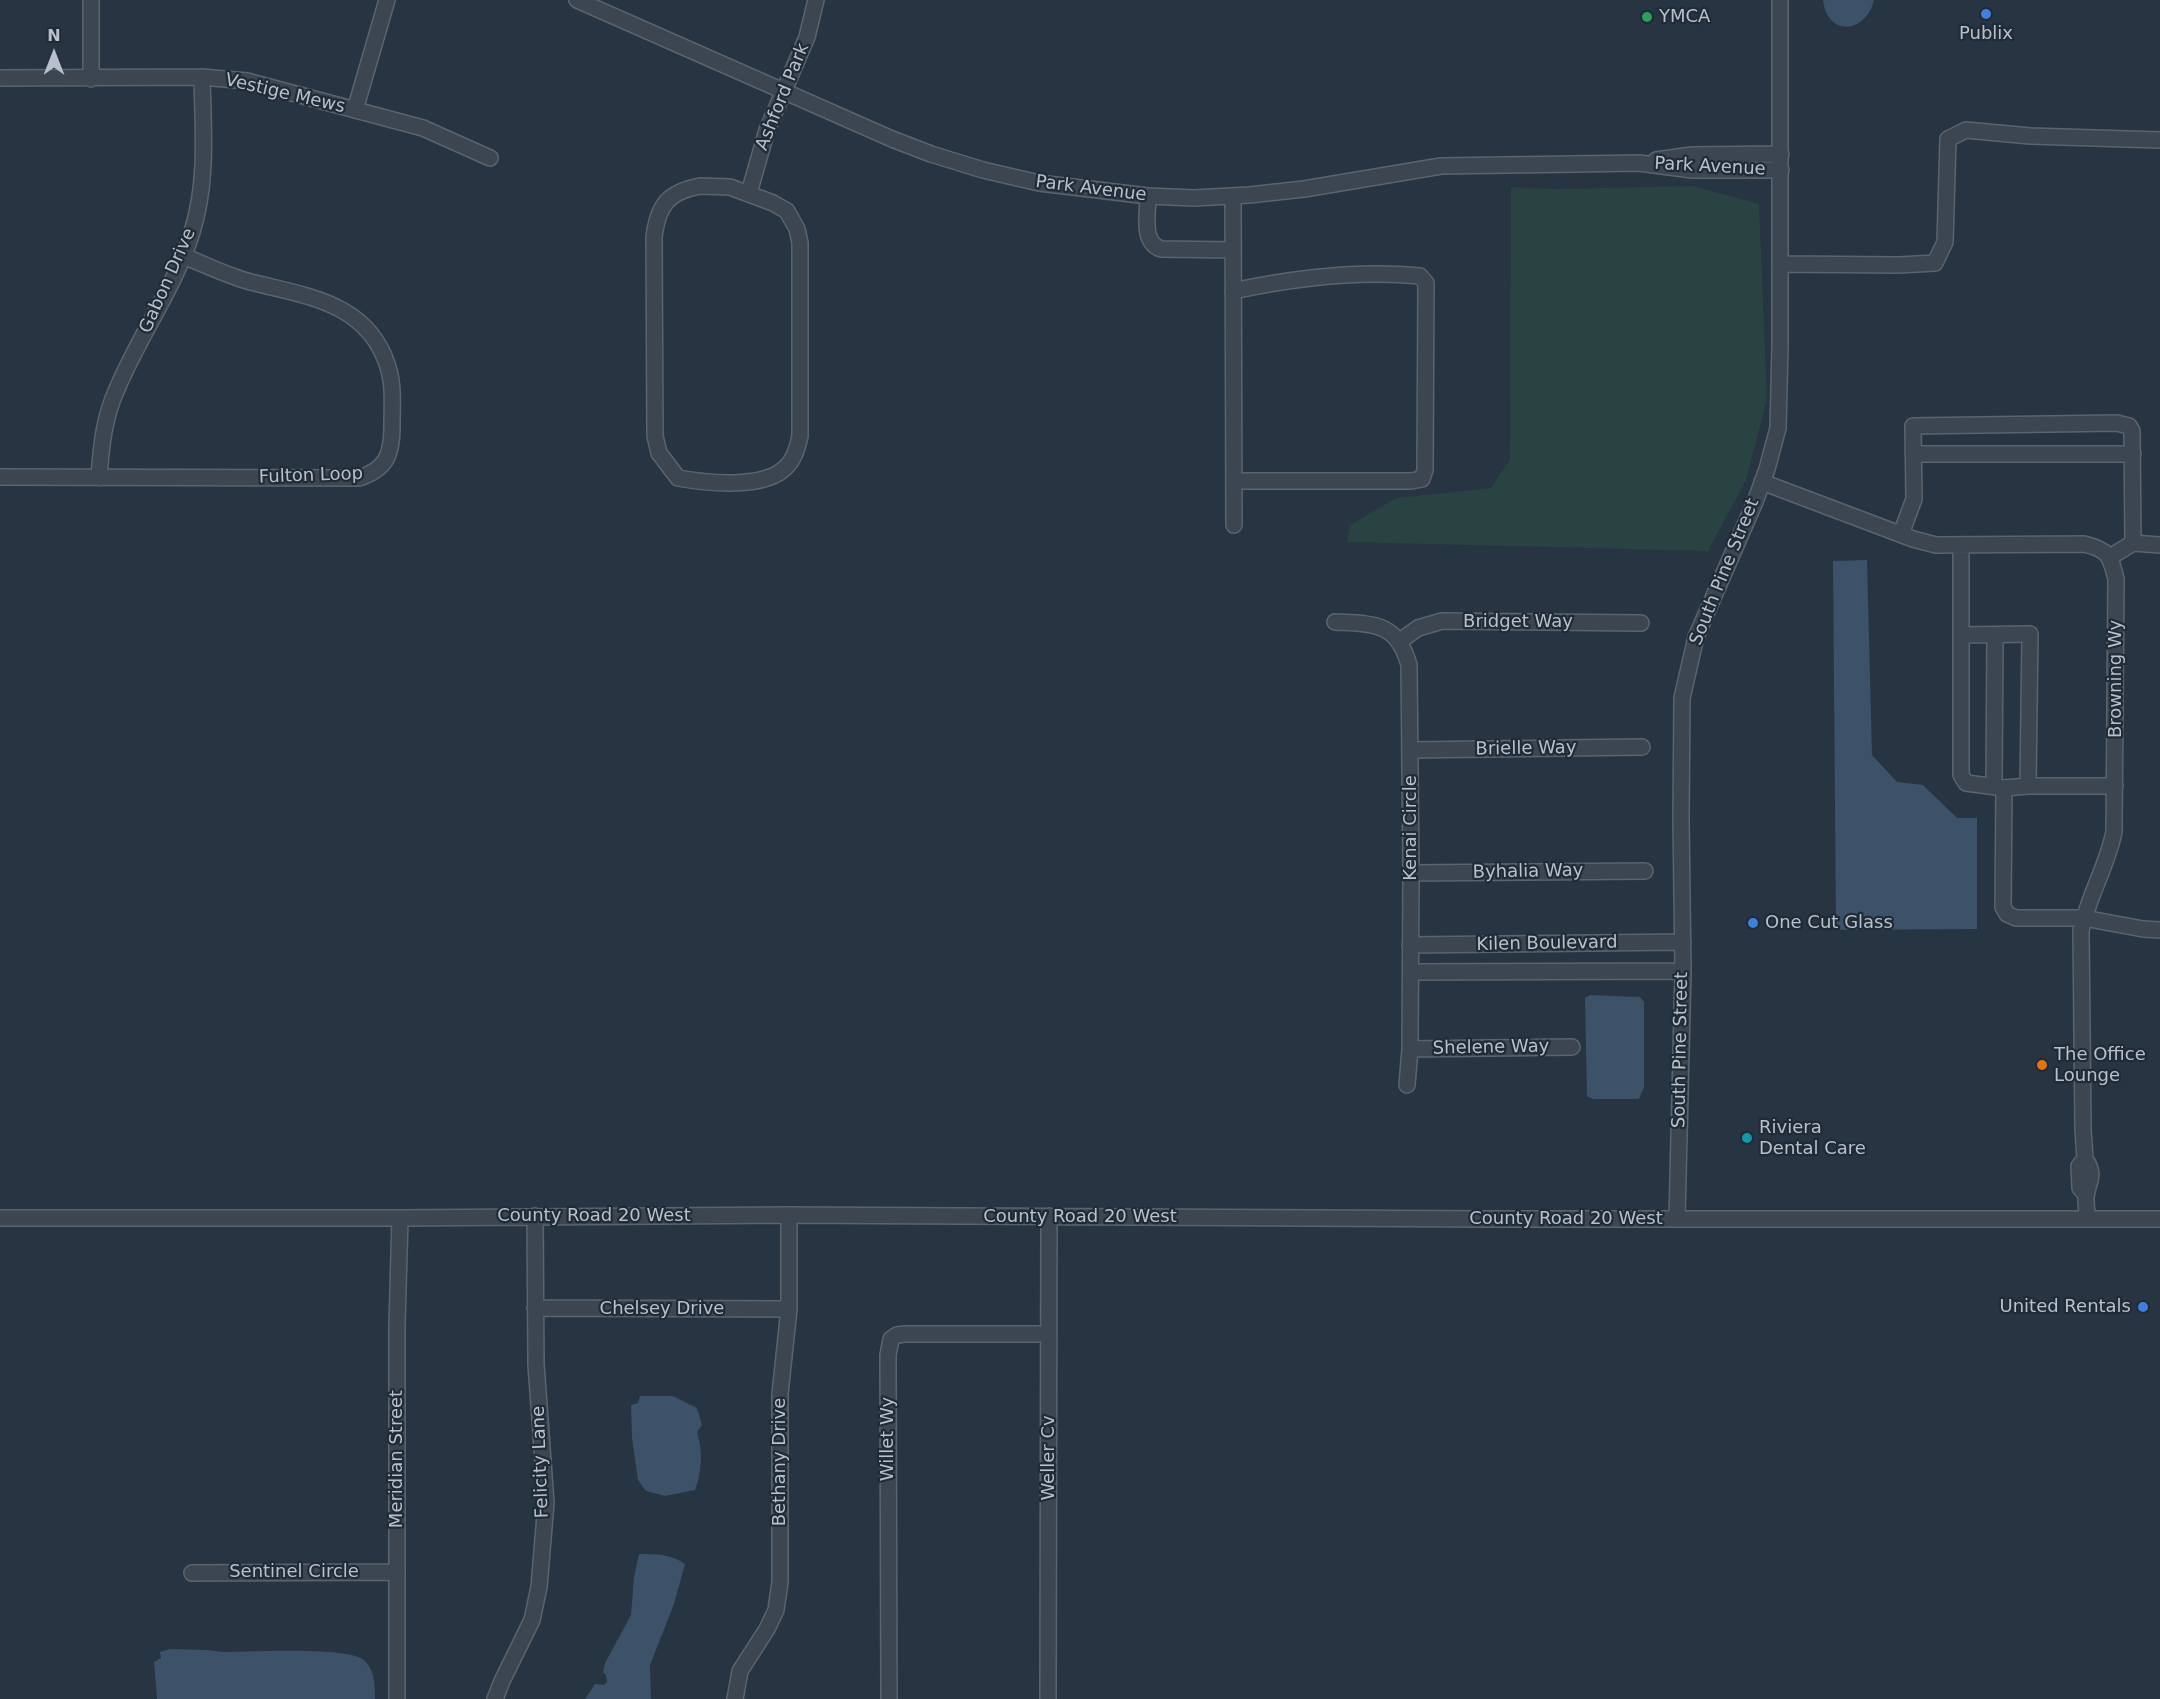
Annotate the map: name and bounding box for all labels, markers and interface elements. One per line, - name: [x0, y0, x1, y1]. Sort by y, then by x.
- place label: YMCA: [1659, 6, 1710, 28]
- marker: Publix: [1979, 7, 1993, 21]
- marker: YMCA: [1640, 10, 1654, 24]
- place label: Publix: [1959, 23, 2013, 45]
- north arrow: [24, 24, 84, 84]
- text: N: [47, 26, 61, 45]
- street label: Ashford Park: [752, 40, 814, 154]
- street label: Vestige Mews: [223, 70, 347, 118]
- street label: Park Avenue: [1654, 153, 1766, 181]
- street label: Park Avenue: [1034, 171, 1148, 207]
- street label: Gabon Drive: [135, 225, 201, 337]
- street label: Fulton Loop: [259, 463, 363, 489]
- street label: South Pine Street: [1686, 495, 1764, 649]
- street label: Bridget Way: [1463, 611, 1573, 633]
- street label: Browning Wy: [2105, 620, 2127, 738]
- street label: Brielle Way: [1475, 737, 1577, 761]
- street label: Kenai Circle: [1400, 775, 1422, 881]
- street label: Byhalia Way: [1473, 860, 1583, 884]
- place label: One Cut Glass: [1765, 912, 1893, 934]
- marker: One Cut Glass: [1746, 916, 1760, 930]
- street label: Kilen Boulevard: [1476, 932, 1618, 956]
- street label: South Pine Street: [1669, 972, 1693, 1128]
- street label: Shelene Way: [1433, 1036, 1549, 1060]
- place label: The Office Lounge: [2054, 1044, 2146, 1086]
- marker: The Office Lounge: [2035, 1058, 2049, 1072]
- place label: Riviera Dental Care: [1759, 1117, 1866, 1160]
- marker: Riviera Dental Care: [1740, 1131, 1754, 1145]
- street label: County Road 20 West: [497, 1205, 691, 1227]
- street label: County Road 20 West: [983, 1206, 1177, 1228]
- street label: County Road 20 West: [1469, 1208, 1663, 1230]
- place label: United Rentals: [1999, 1296, 2131, 1318]
- street label: Chelsey Drive: [600, 1298, 724, 1320]
- marker: United Rentals: [2136, 1300, 2150, 1314]
- street label: Meridian Street: [386, 1390, 408, 1528]
- street label: Willet Wy: [877, 1397, 899, 1481]
- street label: Bethany Drive: [769, 1398, 791, 1526]
- street label: Felicity Lane: [528, 1405, 554, 1519]
- street label: Weller Cv: [1038, 1415, 1060, 1501]
- street label: Sentinel Circle: [229, 1561, 359, 1583]

